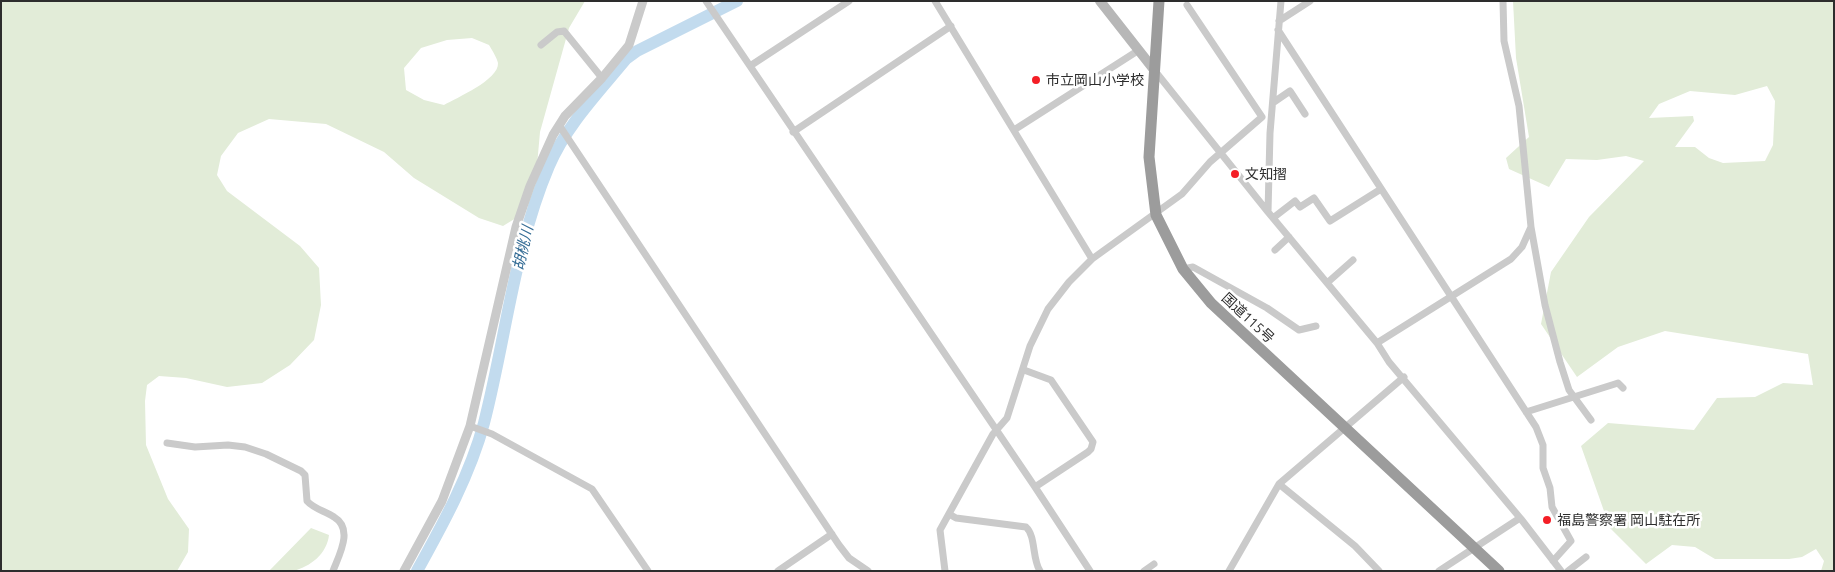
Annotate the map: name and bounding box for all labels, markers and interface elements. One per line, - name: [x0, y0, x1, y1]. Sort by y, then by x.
- place label: 市立岡山小学校: [1046, 72, 1144, 88]
- marker: 市立岡山小学校: [1030, 74, 1042, 86]
- place label: 文知摺: [1245, 166, 1287, 182]
- marker: 文知摺: [1229, 168, 1241, 180]
- water label: 胡桃川: [509, 224, 537, 272]
- street label: 国道115号: [1218, 289, 1278, 347]
- place label: 福島警察署 岡山駐在所: [1557, 512, 1700, 528]
- marker: 福島警察署 岡山駐在所: [1541, 514, 1553, 526]

